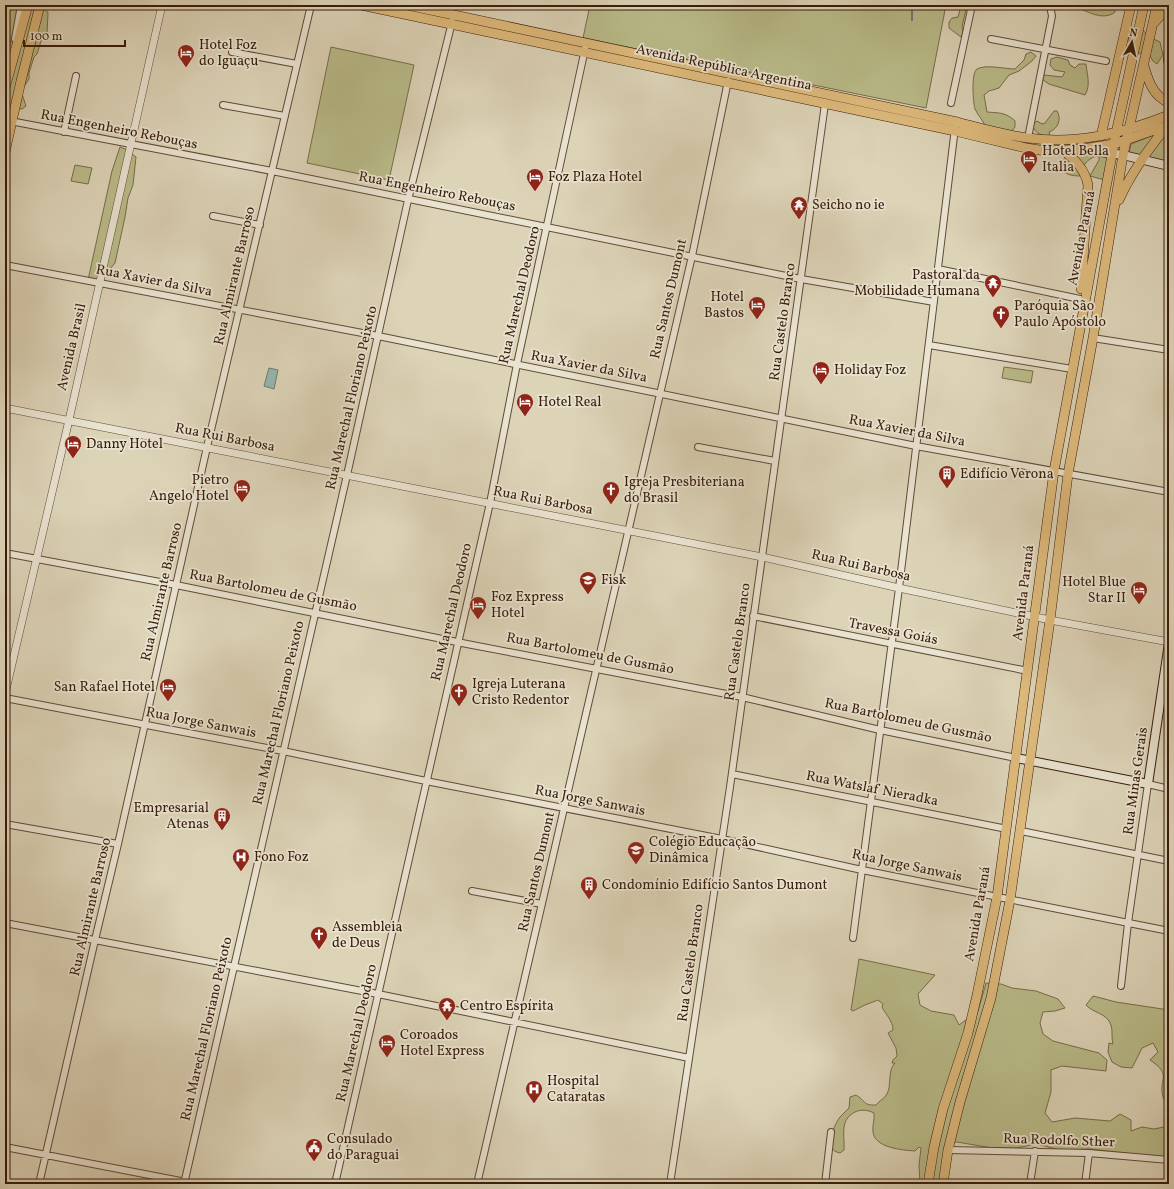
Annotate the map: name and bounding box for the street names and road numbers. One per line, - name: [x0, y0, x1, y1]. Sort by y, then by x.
- street label: Avenida República Argentina: [634, 40, 814, 96]
- street label: Rua Engenheiro Rebouças: [39, 105, 199, 155]
- street label: Rua Engenheiro Rebouças: [357, 167, 517, 217]
- street label: Avenida Paraná: [1063, 189, 1101, 287]
- street label: Rua Almirante Barroso: [210, 205, 260, 347]
- street label: Rua Marechal Deodoro: [495, 224, 545, 366]
- street label: Rua Santos Dumont: [646, 237, 692, 361]
- street label: Rua Xavier da Silva: [94, 260, 214, 302]
- street label: Rua Castelo Branco: [765, 262, 801, 382]
- street label: Avenida Brasil: [53, 301, 91, 393]
- street label: Rua Marechal Floriano Peixoto: [322, 304, 382, 492]
- street label: Rua Xavier da Silva: [529, 346, 649, 388]
- street label: Rua Xavier da Silva: [847, 410, 967, 452]
- street label: Rua Rui Barbosa: [173, 419, 277, 457]
- street label: Rua Rui Barbosa: [491, 482, 595, 520]
- street label: Rua Almirante Barroso: [137, 521, 187, 663]
- street label: Rua Marechal Deodoro: [427, 541, 477, 683]
- street label: Avenida Paraná: [1009, 544, 1039, 642]
- street label: Rua Rui Barbosa: [809, 545, 913, 587]
- street label: Rua Bartolomeu de Gusmão: [187, 565, 359, 617]
- street label: Rua Castelo Branco: [720, 582, 756, 702]
- street label: Travessa Goiás: [847, 614, 939, 650]
- street label: Rua Marechal Floriano Peixoto: [249, 619, 309, 807]
- street label: Rua Bartolomeu de Gusmão: [504, 628, 676, 680]
- street label: Rua Bartolomeu de Gusmão: [823, 694, 993, 748]
- street label: Rua Jorge Sanwais: [144, 703, 258, 743]
- street label: Rua Minas Gerais: [1119, 726, 1153, 836]
- street label: Rua Watslaf Nieradka: [804, 767, 940, 811]
- street label: Rua Jorge Sanwais: [533, 781, 647, 821]
- street label: Rua Santos Dumont: [514, 810, 560, 934]
- street label: Rua Almirante Barroso: [66, 836, 116, 978]
- street label: Rua Jorge Sanwais: [850, 845, 964, 887]
- street label: Avenida Paraná: [960, 865, 996, 963]
- street label: Rua Castelo Branco: [673, 903, 709, 1023]
- street label: Rua Marechal Floriano Peixoto: [177, 935, 237, 1123]
- street label: Rua Marechal Deodoro: [332, 962, 382, 1104]
- street label: Rua Rodolfo Sther: [1003, 1130, 1115, 1152]

